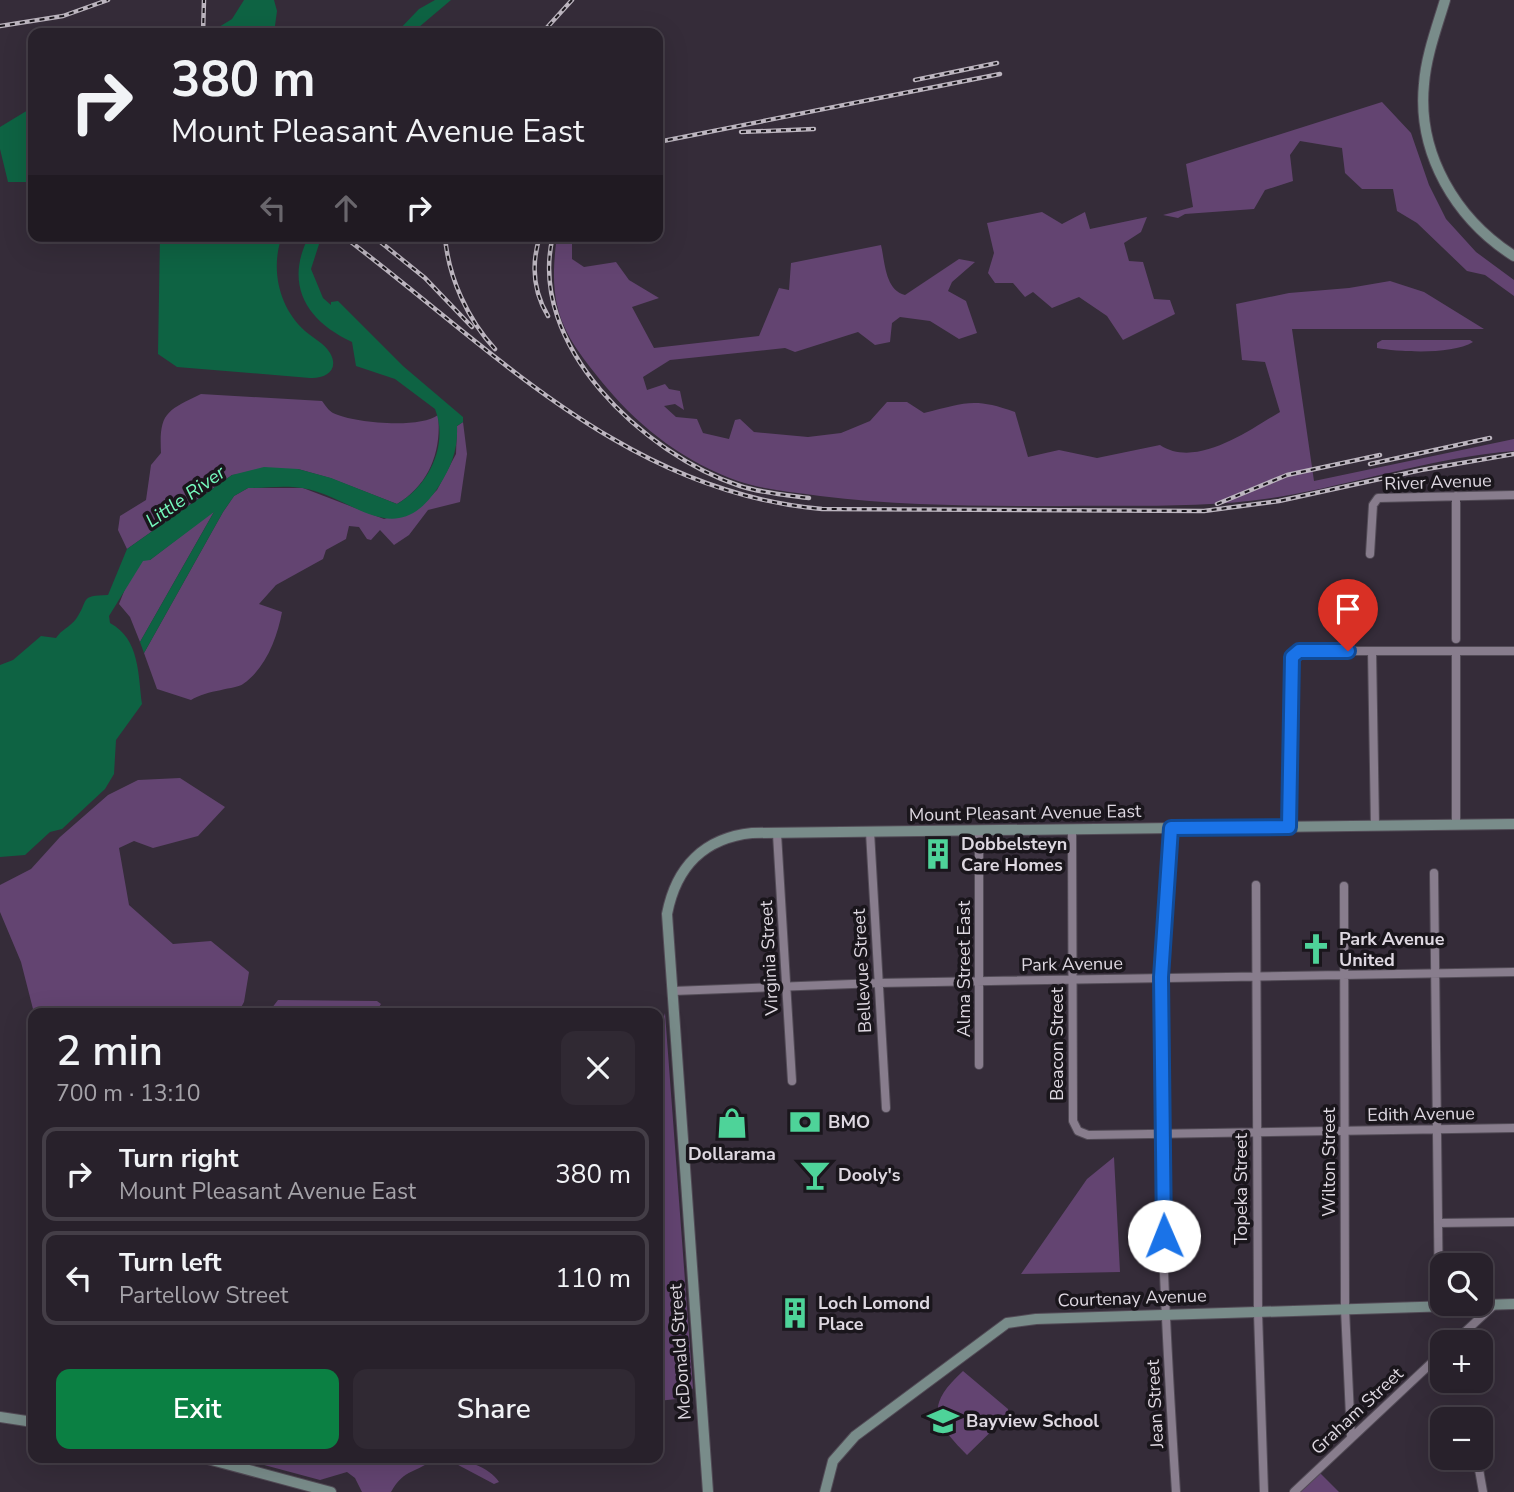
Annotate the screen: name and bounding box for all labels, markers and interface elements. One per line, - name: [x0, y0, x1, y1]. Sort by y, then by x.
- text: 380 m: [171, 46, 315, 113]
- icon: right: [56, 56, 147, 147]
- text: Mount Pleasant Avenue East: [171, 110, 584, 153]
- icon: left: [254, 189, 292, 227]
- icon: ahead: [327, 189, 365, 227]
- icon: right: [400, 189, 438, 227]
- water label: Little River: [140, 459, 232, 534]
- street label: River Avenue: [1384, 468, 1492, 496]
- pin: [1318, 579, 1378, 651]
- icon: arrive: [1329, 590, 1367, 628]
- street label: Mount Pleasant Avenue East: [909, 799, 1142, 827]
- place label: Dobbelsteyn Care Homes: [961, 832, 1067, 877]
- building icon: Dobbelsteyn Care Homes: [921, 837, 955, 871]
- street label: Virginia Street: [754, 899, 784, 1017]
- street label: Alma Street East: [952, 900, 976, 1037]
- street label: Bellevue Street: [847, 908, 877, 1034]
- place label: Park Avenue United: [1339, 927, 1445, 972]
- church icon: Park Avenue United: [1299, 932, 1333, 966]
- street label: Park Avenue: [1021, 951, 1123, 977]
- street label: Beacon Street: [1045, 987, 1069, 1101]
- text: 2 min: [56, 1023, 163, 1080]
- button: close: [561, 1031, 635, 1105]
- text: 700 m · 13:10: [56, 1078, 201, 1109]
- street label: Edith Avenue: [1367, 1101, 1475, 1127]
- bank icon: BMO: [788, 1105, 822, 1139]
- shop icon: Dollarama: [715, 1106, 749, 1140]
- street label: Wilton Street: [1317, 1107, 1341, 1217]
- place label: BMO: [828, 1110, 870, 1134]
- street label: Topeka Street: [1229, 1132, 1253, 1245]
- text: Turn right: [119, 1141, 238, 1176]
- place label: Dollarama: [688, 1142, 776, 1166]
- icon: right: [60, 1155, 98, 1193]
- text: 380 m: [555, 1157, 631, 1192]
- bar icon: Dooly's: [798, 1158, 832, 1192]
- place label: Dooly's: [838, 1163, 901, 1187]
- text: Mount Pleasant Avenue East: [119, 1176, 416, 1207]
- position arrow: [1127, 1199, 1201, 1273]
- text: Turn left: [119, 1245, 222, 1280]
- map controls: [1430, 1253, 1493, 1470]
- button: search: [1430, 1253, 1493, 1316]
- icon: left: [60, 1259, 98, 1297]
- text: 110 m: [555, 1261, 631, 1296]
- text: Partellow Street: [119, 1280, 288, 1311]
- street label: McDonald Street: [663, 1282, 697, 1421]
- street label: Courtenay Avenue: [1057, 1283, 1207, 1313]
- place label: Loch Lomond Place: [818, 1291, 930, 1336]
- building icon: Loch Lomond Place: [778, 1296, 812, 1330]
- button: +: [1430, 1330, 1493, 1393]
- street label: Jean Street: [1141, 1358, 1169, 1450]
- street label: Graham Street: [1306, 1362, 1409, 1460]
- button: Exit: [56, 1369, 339, 1449]
- button: Share: [353, 1369, 635, 1449]
- school or university icon: Bayview School: [926, 1404, 960, 1438]
- button: −: [1430, 1407, 1493, 1470]
- place label: Bayview School: [966, 1409, 1099, 1433]

